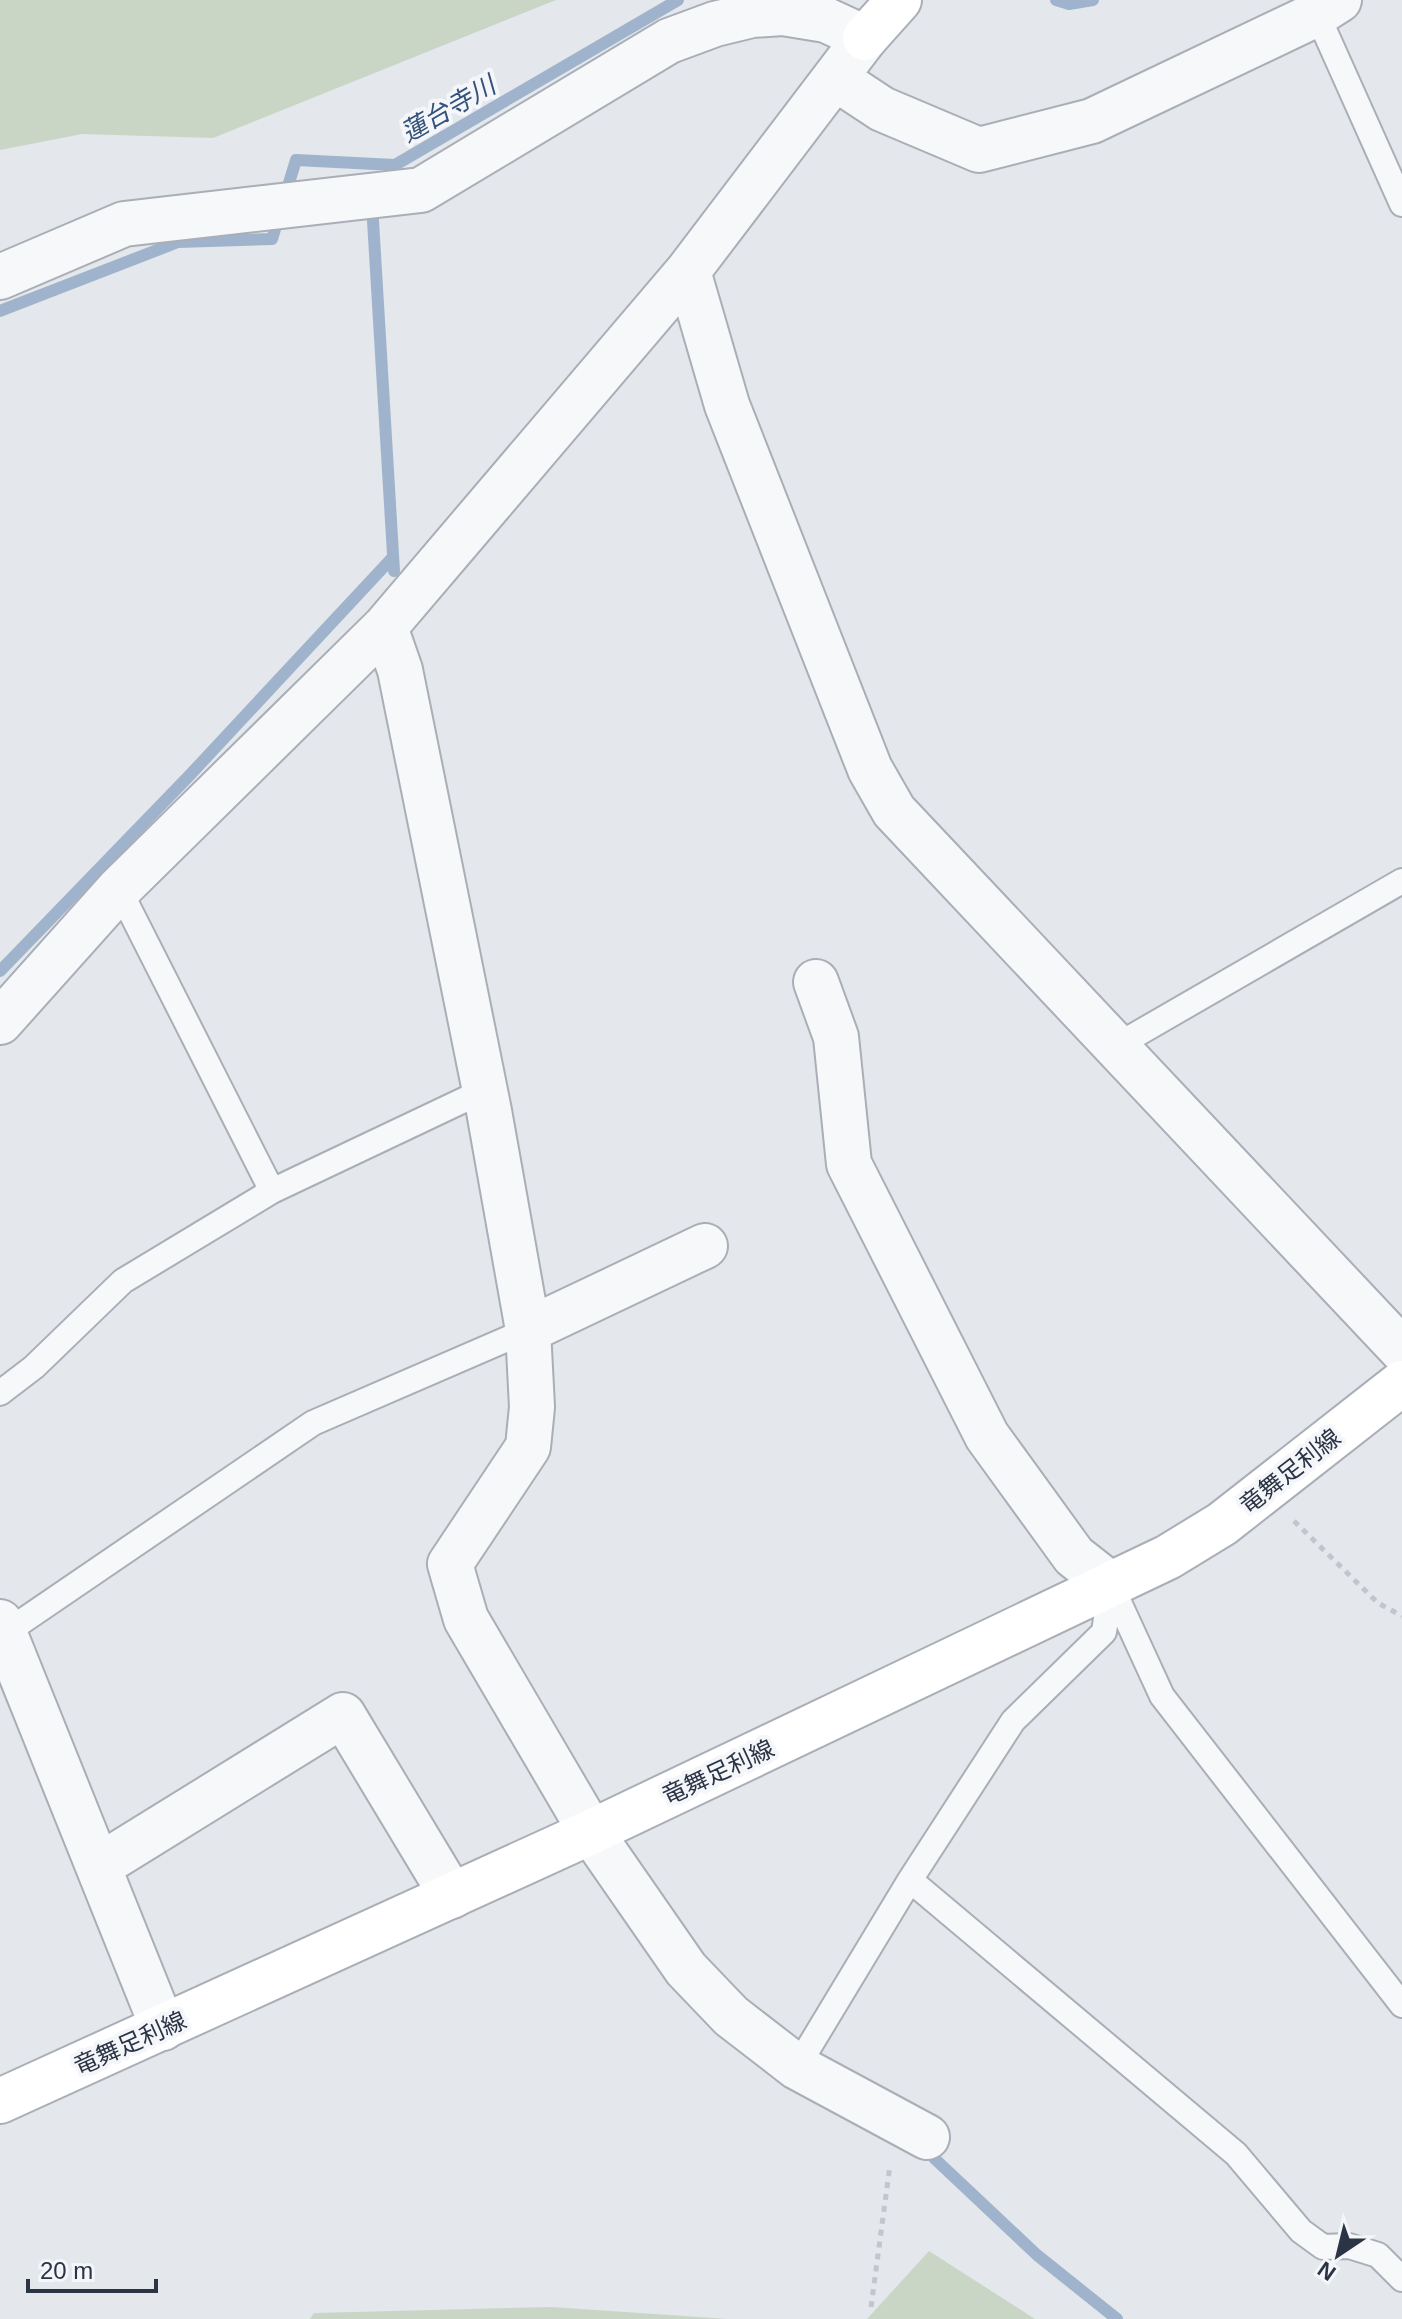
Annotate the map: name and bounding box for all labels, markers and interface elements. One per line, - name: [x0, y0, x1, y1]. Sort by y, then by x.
- water label: 蓮台寺川: [395, 69, 503, 148]
- street label: 竜舞足利線: [1234, 1423, 1346, 1519]
- street label: 竜舞足利線: [658, 1734, 778, 1810]
- street label: 竜舞足利線: [70, 2006, 190, 2080]
- north arrow: [1298, 2215, 1378, 2295]
- scale bar: [28, 2243, 156, 2293]
- text: N: [1313, 2256, 1340, 2286]
- text: 20 m: [40, 2257, 93, 2284]

